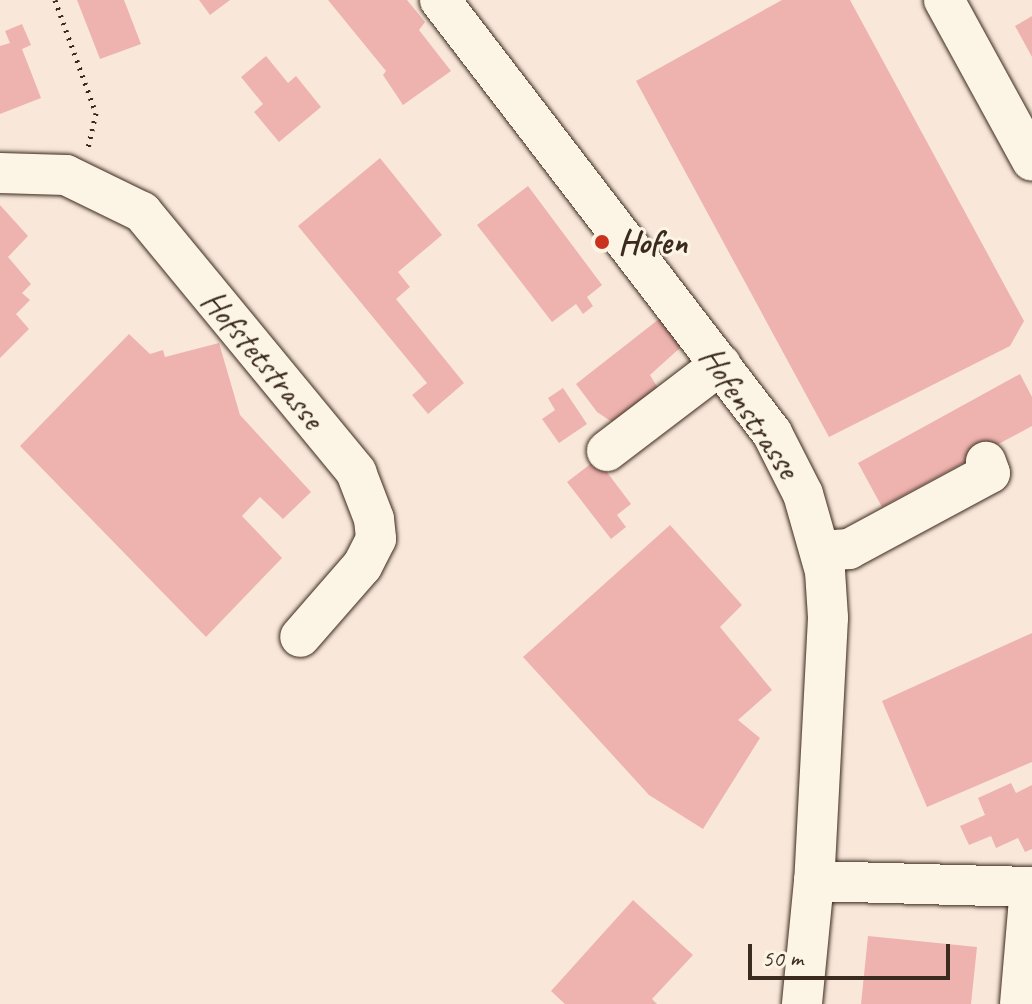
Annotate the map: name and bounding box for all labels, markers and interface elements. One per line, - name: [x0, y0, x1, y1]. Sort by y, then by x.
- place label: Hofen: [618, 222, 687, 262]
- marker: Hofen: [593, 233, 611, 251]
- street label: Hofstetstrasse: [193, 281, 333, 437]
- street label: Hofenstrasse: [691, 338, 809, 486]
- scale bar: [752, 928, 954, 978]
- text: 50 m: [762, 943, 803, 973]

